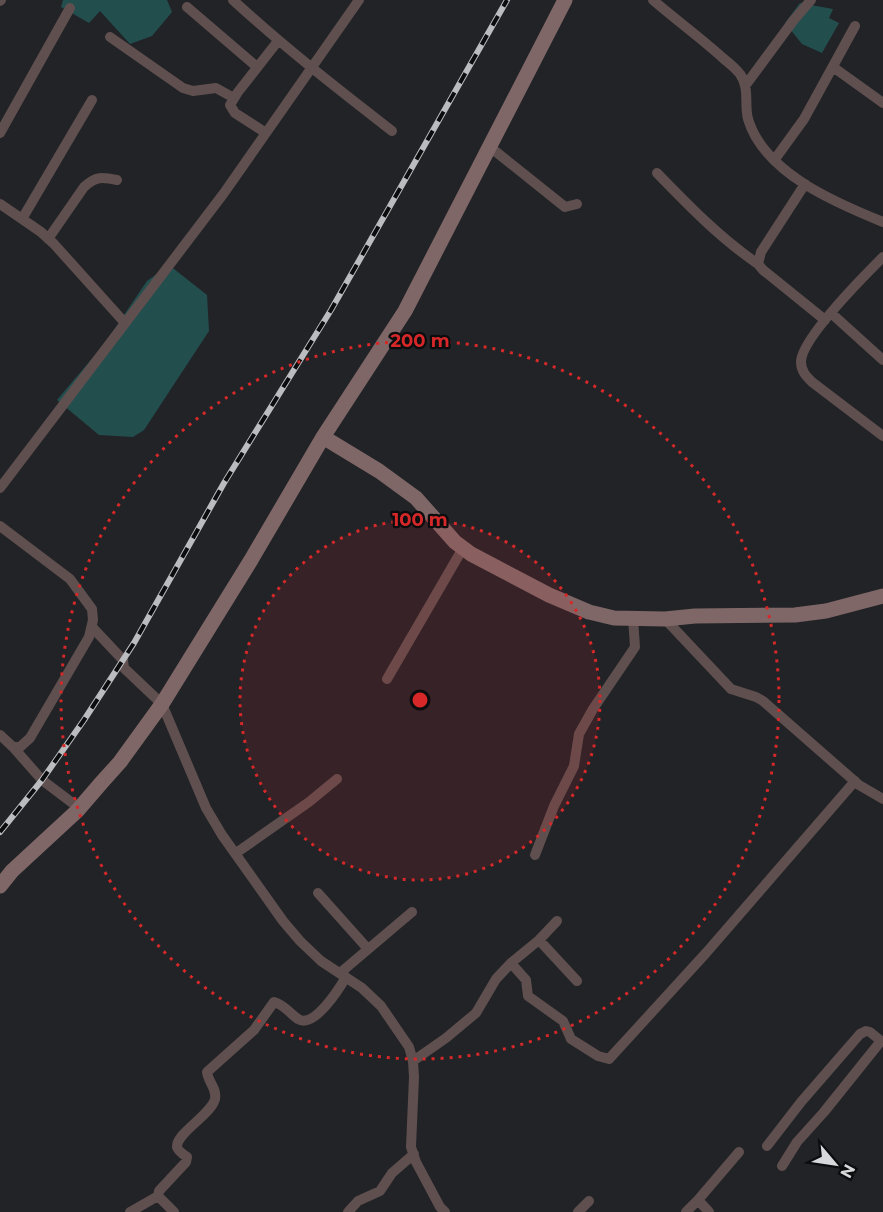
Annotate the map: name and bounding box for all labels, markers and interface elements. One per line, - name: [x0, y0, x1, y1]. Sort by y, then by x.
- text: 200 m: [390, 330, 450, 352]
- text: 100 m: [392, 509, 448, 531]
- centre of rings: [410, 690, 430, 710]
- north arrow: [805, 1134, 865, 1194]
- text: N: [836, 1161, 859, 1181]

